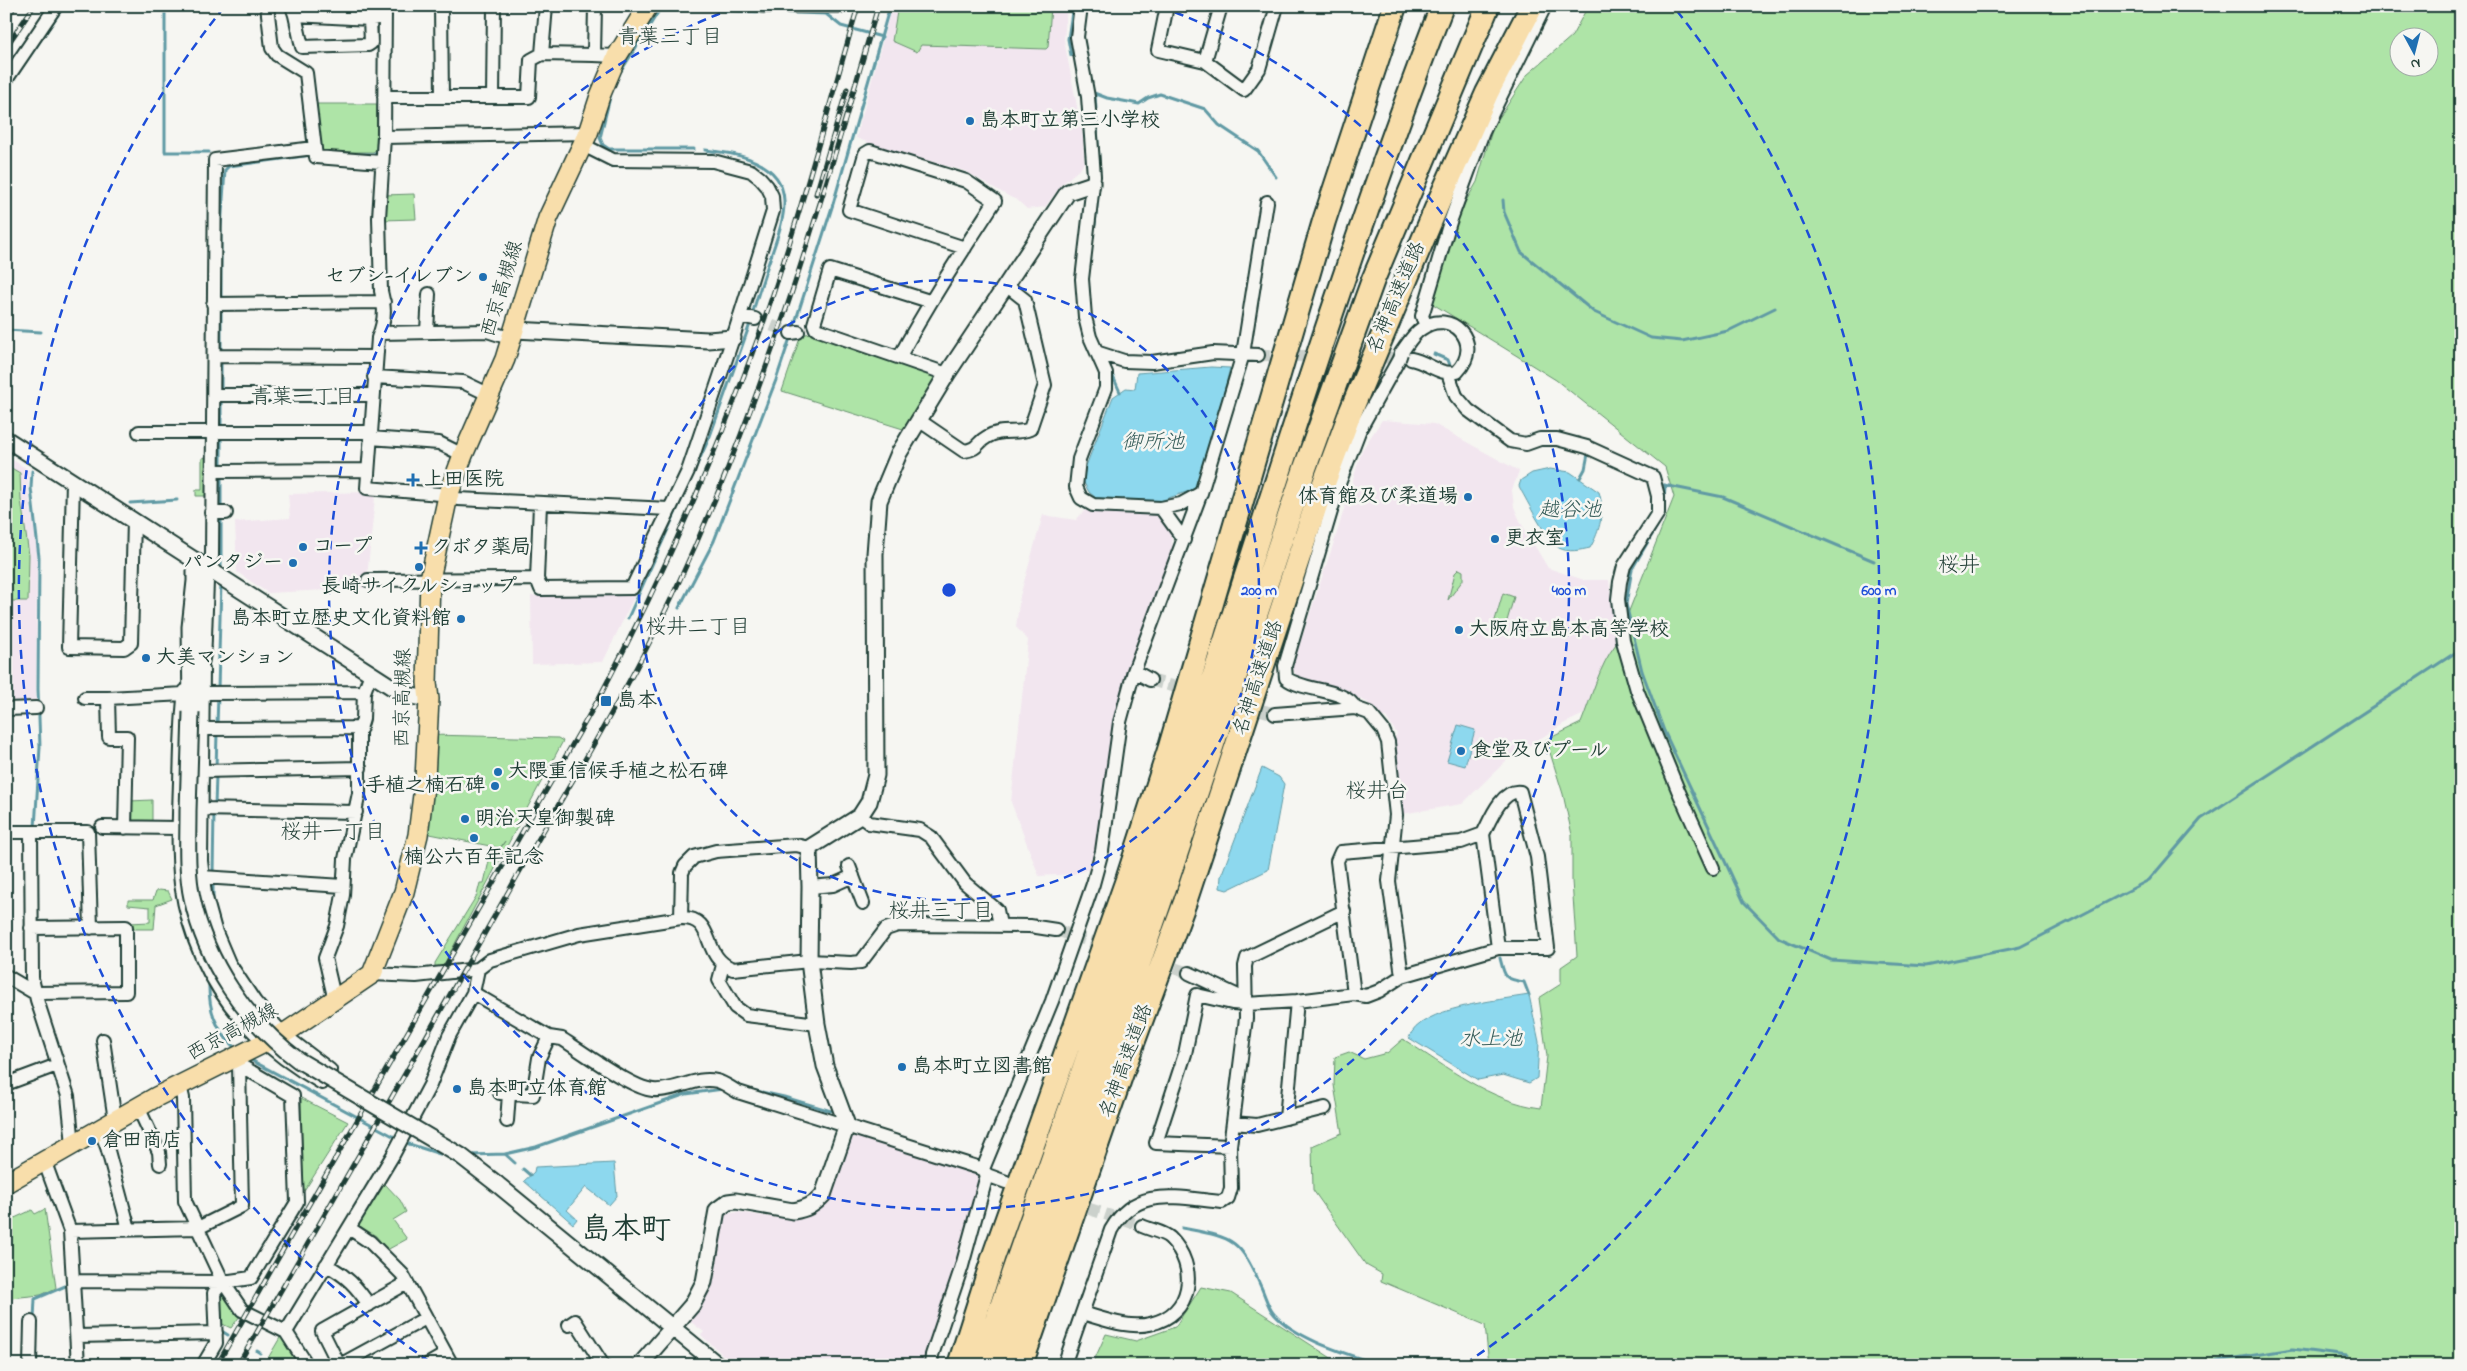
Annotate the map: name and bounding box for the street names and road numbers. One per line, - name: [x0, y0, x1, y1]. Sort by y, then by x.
- street label: 西京高槻線: [475, 237, 531, 341]
- street label: 名神高速道路: [1360, 237, 1434, 359]
- street label: 名神高速道路: [1227, 616, 1291, 740]
- street label: 西京高槻線: [389, 648, 419, 748]
- street label: 西京高槻線: [182, 997, 284, 1069]
- street label: 名神高速道路: [1093, 1000, 1161, 1122]

